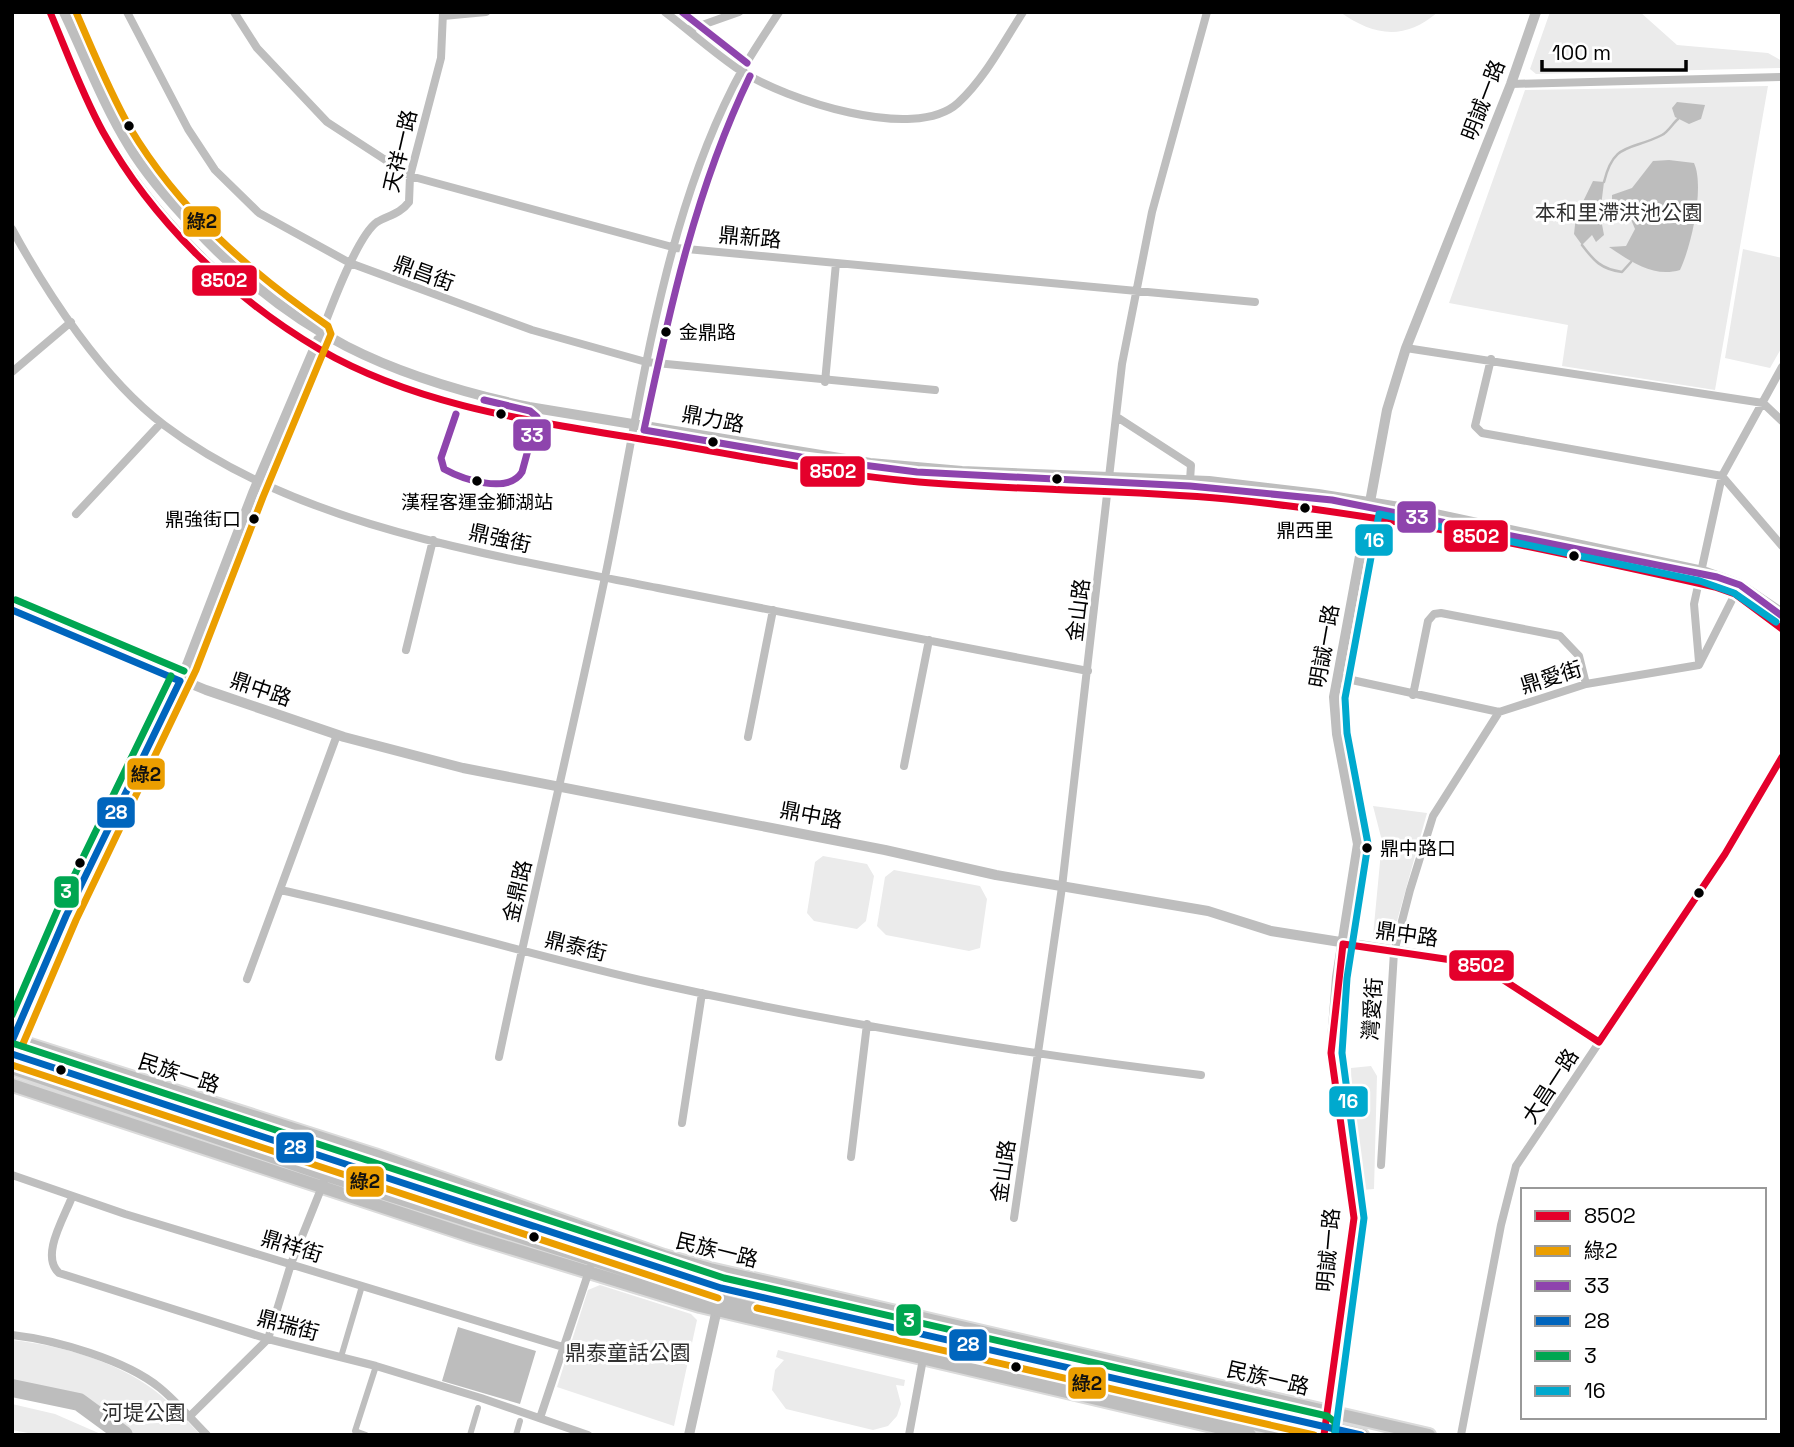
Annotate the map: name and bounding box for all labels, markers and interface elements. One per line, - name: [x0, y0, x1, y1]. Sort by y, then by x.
- scale bar: [1542, 28, 1686, 72]
- text: 100 m: [1552, 39, 1611, 66]
- street label: 明誠一路: [1455, 56, 1511, 144]
- street label: 天祥一路: [377, 107, 423, 195]
- unlabelled marker: [122, 119, 136, 133]
- park label: 本和里滯洪池公園: [1535, 199, 1703, 226]
- line badge: 綠2: [182, 205, 222, 238]
- text: 綠2: [187, 209, 217, 234]
- street label: 鼎新路: [717, 221, 783, 253]
- street label: 鼎昌街: [390, 250, 458, 296]
- line badge: 8502: [191, 264, 258, 297]
- text: 8502: [201, 268, 247, 293]
- place label: 金鼎路: [679, 320, 736, 345]
- marker: 金鼎路: [659, 325, 673, 339]
- street label: 鼎力路: [680, 400, 746, 438]
- unlabelled marker: [494, 407, 508, 421]
- line badge: 33: [512, 418, 552, 452]
- text: 33: [520, 423, 544, 448]
- unlabelled marker: [706, 435, 720, 449]
- line badge: 8502: [799, 455, 866, 488]
- text: 8502: [810, 459, 856, 484]
- unlabelled marker: [1050, 472, 1064, 486]
- marker: 漢程客運金獅湖站: [470, 474, 484, 488]
- place label: 漢程客運金獅湖站: [401, 490, 553, 515]
- line badge: 33: [1396, 500, 1437, 534]
- marker: 鼎西里: [1298, 501, 1312, 515]
- text: 33: [1405, 505, 1429, 530]
- place label: 鼎強街口: [165, 507, 241, 532]
- marker: 鼎強街口: [247, 512, 261, 526]
- street label: 鼎強街: [466, 518, 534, 558]
- place label: 鼎西里: [1276, 518, 1334, 543]
- line badge: 8502: [1443, 519, 1509, 553]
- line badge: 16: [1354, 523, 1394, 557]
- text: 8502: [1453, 524, 1499, 549]
- text: 16: [1364, 528, 1384, 553]
- unlabelled marker: [1567, 549, 1581, 563]
- street label: 金山路: [1061, 577, 1095, 643]
- street label: 明誠一路: [1303, 602, 1345, 690]
- street label: 鼎愛街: [1517, 655, 1585, 699]
- street label: 鼎中路: [227, 666, 295, 712]
- line badge: 綠2: [126, 757, 166, 791]
- text: 綠2: [131, 762, 161, 787]
- line badge: 28: [96, 796, 136, 829]
- street label: 鼎中路: [778, 796, 844, 834]
- text: 28: [105, 800, 127, 825]
- place label: 鼎中路口: [1380, 836, 1456, 861]
- marker: 鼎中路口: [1360, 841, 1374, 855]
- unlabelled marker: [73, 856, 87, 870]
- street label: 金鼎路: [497, 857, 537, 925]
- line badge: 3: [53, 875, 80, 909]
- text: 3: [60, 879, 72, 904]
- unlabelled marker: [1692, 886, 1706, 900]
- street label: 鼎中路: [1374, 916, 1440, 952]
- street label: 鼎泰街: [542, 925, 610, 967]
- line badge: 8502: [1448, 949, 1515, 982]
- text: 8502: [1458, 953, 1504, 978]
- street label: 灣愛街: [1356, 977, 1388, 1041]
- street label: 大昌一路: [1516, 1043, 1584, 1129]
- street label: 民族一路: [135, 1047, 223, 1099]
- unlabelled marker: [54, 1063, 68, 1077]
- line badge: 16: [1328, 1085, 1369, 1118]
- text: 16: [1338, 1089, 1358, 1114]
- line badge: 28: [275, 1131, 315, 1164]
- text: 28: [284, 1135, 306, 1160]
- street label: 金山路: [985, 1138, 1021, 1204]
- line badge: 綠2: [345, 1165, 385, 1198]
- text: 綠2: [350, 1169, 380, 1194]
- legend: [1521, 1188, 1766, 1419]
- text: 8502: [1584, 1202, 1636, 1229]
- street label: 明誠一路: [1311, 1207, 1345, 1293]
- street label: 鼎祥街: [258, 1224, 326, 1268]
- street label: 民族一路: [673, 1227, 761, 1273]
- unlabelled marker: [527, 1230, 541, 1244]
- text: 綠2: [1584, 1237, 1618, 1264]
- text: 33: [1584, 1272, 1609, 1299]
- line badge: 3: [895, 1303, 922, 1337]
- street label: 鼎瑞街: [254, 1304, 322, 1346]
- text: 28: [1584, 1307, 1610, 1334]
- text: 3: [903, 1308, 915, 1333]
- line badge: 28: [948, 1328, 988, 1362]
- text: 28: [957, 1332, 979, 1357]
- park label: 鼎泰童話公園: [565, 1339, 691, 1366]
- text: 3: [1584, 1342, 1597, 1369]
- street label: 民族一路: [1224, 1355, 1312, 1401]
- unlabelled marker: [1009, 1360, 1023, 1374]
- line badge: 綠2: [1067, 1366, 1107, 1400]
- text: 綠2: [1072, 1371, 1102, 1396]
- text: 16: [1584, 1377, 1606, 1404]
- park label: 河堤公園: [102, 1399, 186, 1426]

